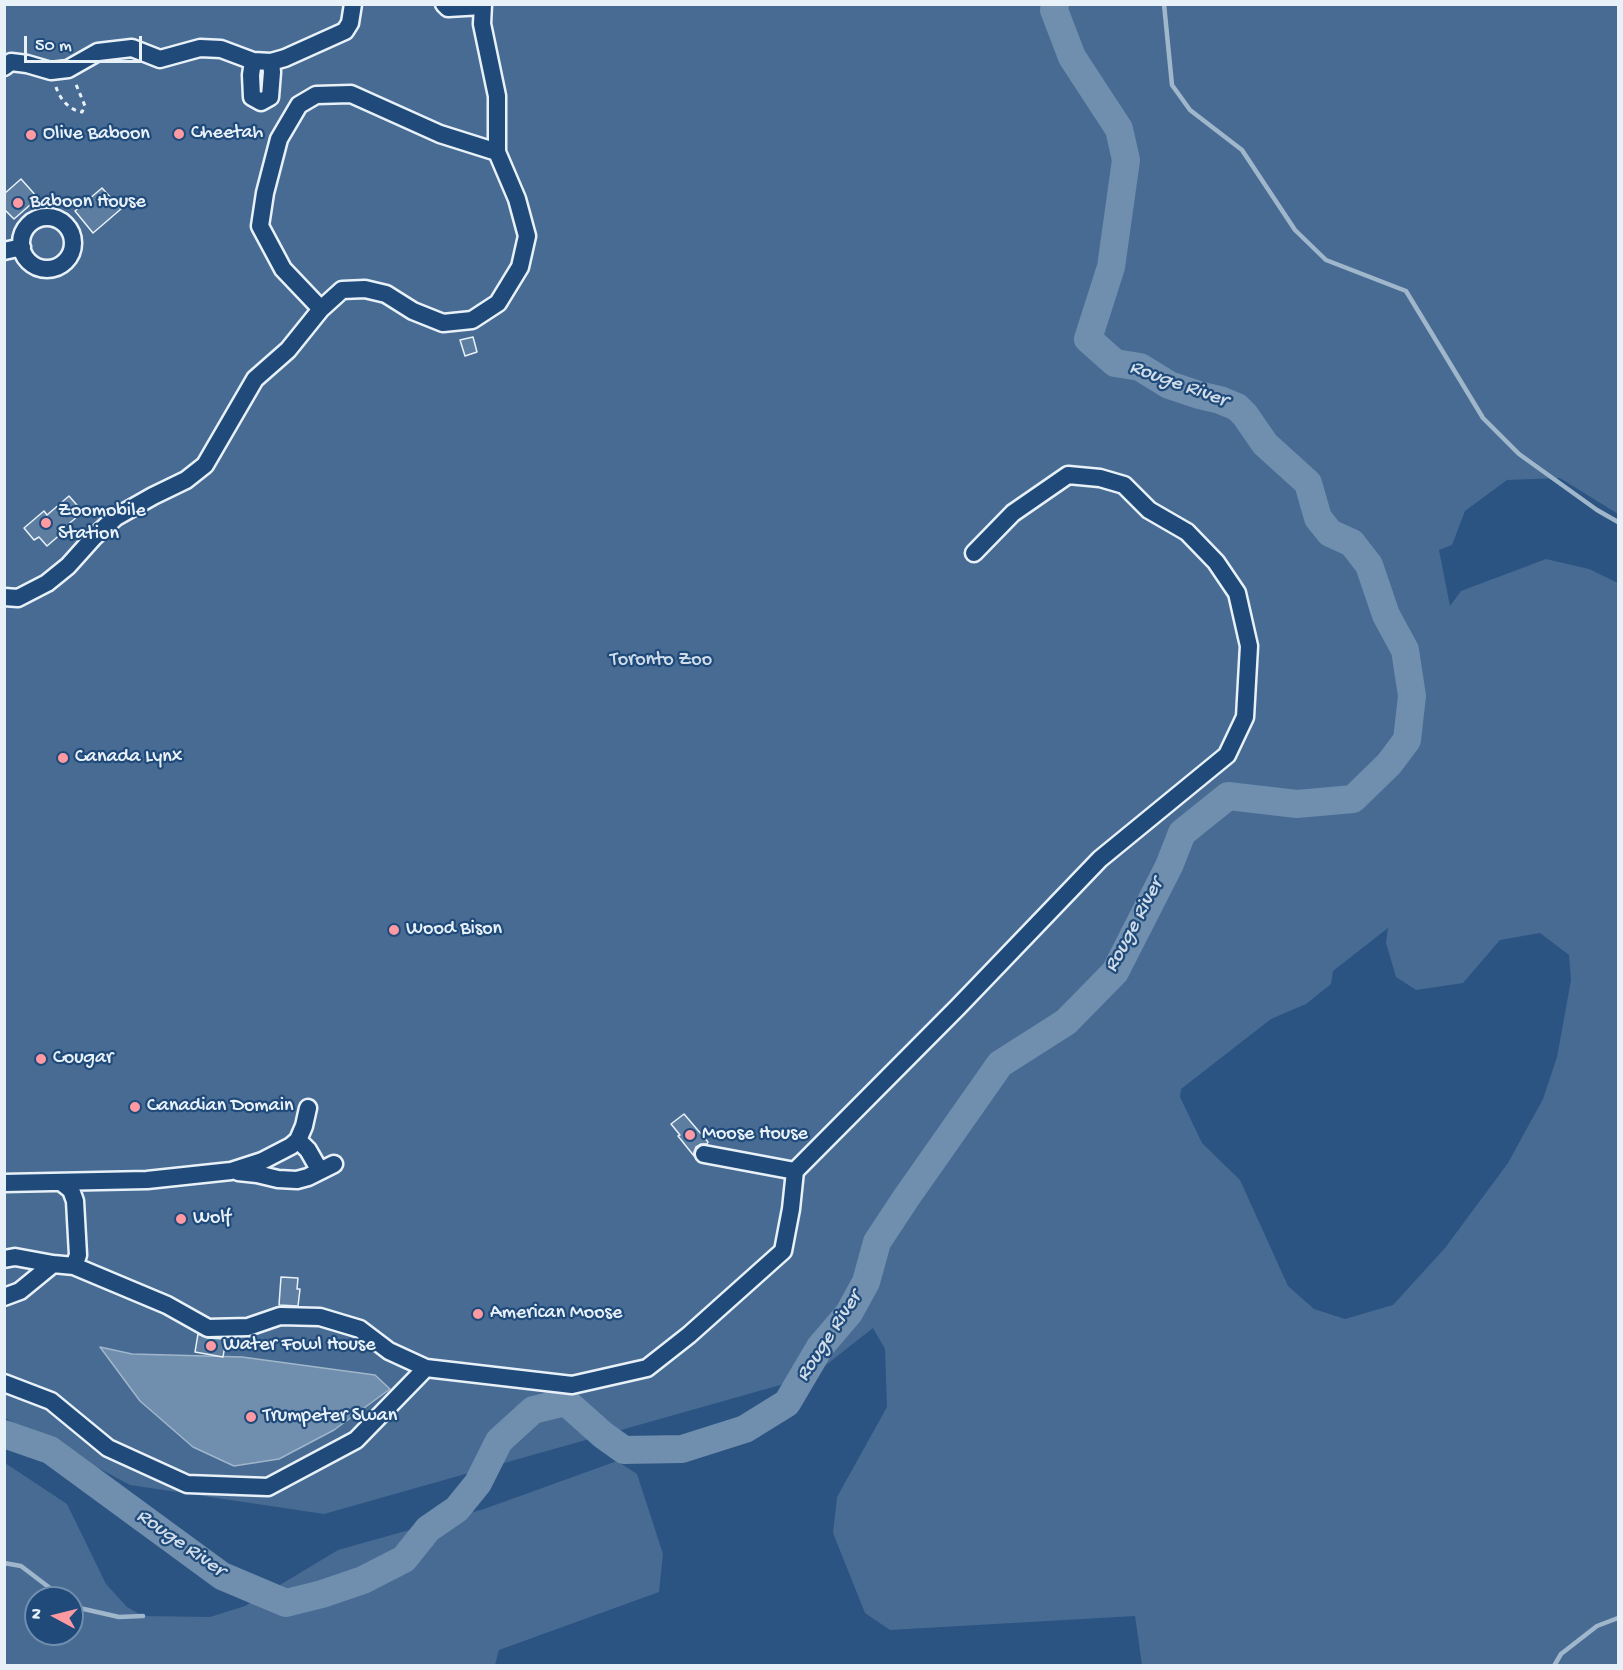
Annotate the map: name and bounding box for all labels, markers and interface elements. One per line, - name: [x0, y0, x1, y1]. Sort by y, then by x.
- scale bar: [27, 24, 146, 62]
- text: 50 m: [35, 36, 72, 57]
- place label: Cheetah: [191, 122, 263, 146]
- place label: Olive Baboon: [43, 123, 150, 147]
- marker: Cheetah: [172, 127, 186, 141]
- marker: Olive Baboon: [24, 128, 38, 142]
- place label: Baboon House: [30, 191, 146, 215]
- marker: Baboon House: [11, 196, 25, 210]
- water label: Rouge River: [1125, 356, 1231, 414]
- place label: Zoomobile Station: [58, 500, 146, 547]
- marker: Zoomobile Station: [39, 516, 53, 530]
- park label: Toronto Zoo: [610, 649, 712, 673]
- place label: Canada Lynx: [75, 746, 182, 770]
- marker: Canada Lynx: [56, 751, 70, 765]
- water label: Rouge River: [1100, 875, 1170, 977]
- place label: Wood Bison: [406, 918, 502, 942]
- marker: Wood Bison: [387, 923, 401, 937]
- place label: Cougar: [53, 1047, 113, 1071]
- marker: Cougar: [34, 1052, 48, 1066]
- place label: Canadian Domain: [147, 1095, 294, 1119]
- marker: Canadian Domain: [128, 1100, 142, 1114]
- place label: Moose House: [702, 1123, 808, 1147]
- marker: Moose House: [683, 1128, 697, 1142]
- place label: Wolf: [193, 1207, 231, 1231]
- marker: Wolf: [174, 1212, 188, 1226]
- water label: Rouge River: [791, 1287, 869, 1387]
- place label: American Moose: [490, 1302, 622, 1326]
- marker: American Moose: [471, 1307, 485, 1321]
- place label: Water Fowl House: [223, 1334, 376, 1358]
- marker: Water Fowl House: [204, 1339, 218, 1353]
- place label: Trumpeter Swan: [263, 1405, 397, 1429]
- marker: Trumpeter Swan: [244, 1410, 258, 1424]
- water label: Rouge River: [131, 1504, 229, 1584]
- north arrow: [24, 1586, 84, 1646]
- text: N: [28, 1608, 48, 1620]

